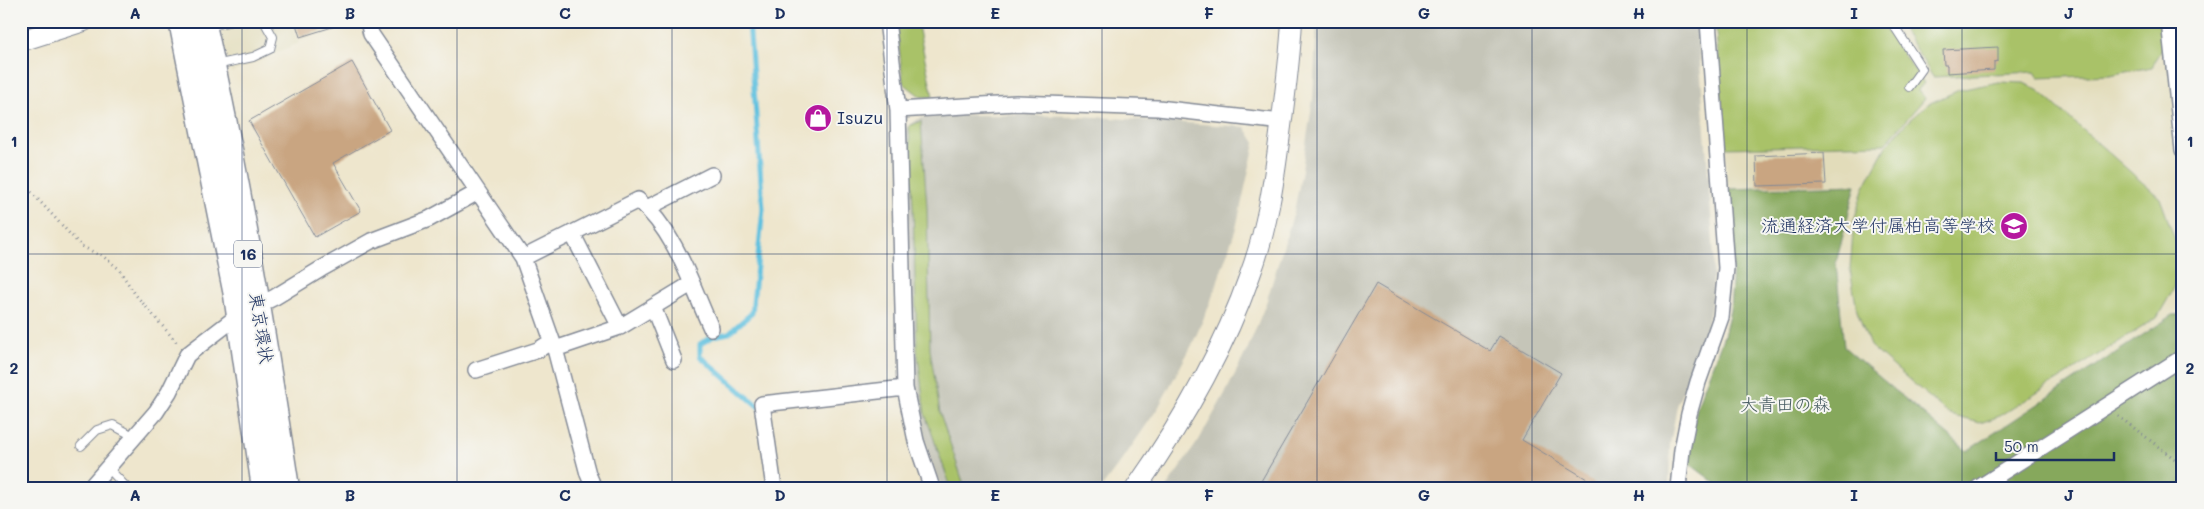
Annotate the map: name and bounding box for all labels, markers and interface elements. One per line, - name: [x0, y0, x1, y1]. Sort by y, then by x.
- text: A: [129, 2, 141, 23]
- text: B: [345, 2, 355, 23]
- text: C: [559, 2, 571, 23]
- text: D: [774, 2, 786, 23]
- text: E: [990, 2, 1000, 23]
- text: F: [1204, 2, 1214, 23]
- text: G: [1418, 2, 1430, 23]
- text: H: [1633, 2, 1645, 23]
- text: I: [1850, 2, 1858, 23]
- text: J: [2064, 2, 2074, 23]
- shop icon: Isuzu: [803, 103, 833, 133]
- place label: Isuzu: [837, 105, 883, 129]
- text: 1: [10, 130, 18, 151]
- text: 1: [2186, 130, 2194, 151]
- school or university icon: 流通経済大学付属柏高等学校: [1999, 211, 2029, 241]
- place label: 流通経済大学付属柏高等学校: [1761, 213, 1995, 237]
- road number: 16: [234, 240, 262, 268]
- street label: 東京環状: [245, 290, 279, 365]
- text: 2: [10, 357, 19, 378]
- text: 2: [2186, 357, 2195, 378]
- park label: 大青田の森: [1740, 392, 1830, 416]
- scale bar: [1996, 429, 2114, 461]
- text: 50 m: [2004, 436, 2039, 456]
- text: A: [129, 484, 141, 505]
- text: B: [345, 484, 355, 505]
- text: C: [559, 484, 571, 505]
- text: D: [774, 484, 786, 505]
- text: E: [990, 484, 1000, 505]
- text: F: [1204, 484, 1214, 505]
- text: G: [1418, 484, 1430, 505]
- text: H: [1633, 484, 1645, 505]
- text: I: [1850, 484, 1858, 505]
- text: J: [2064, 484, 2074, 505]

